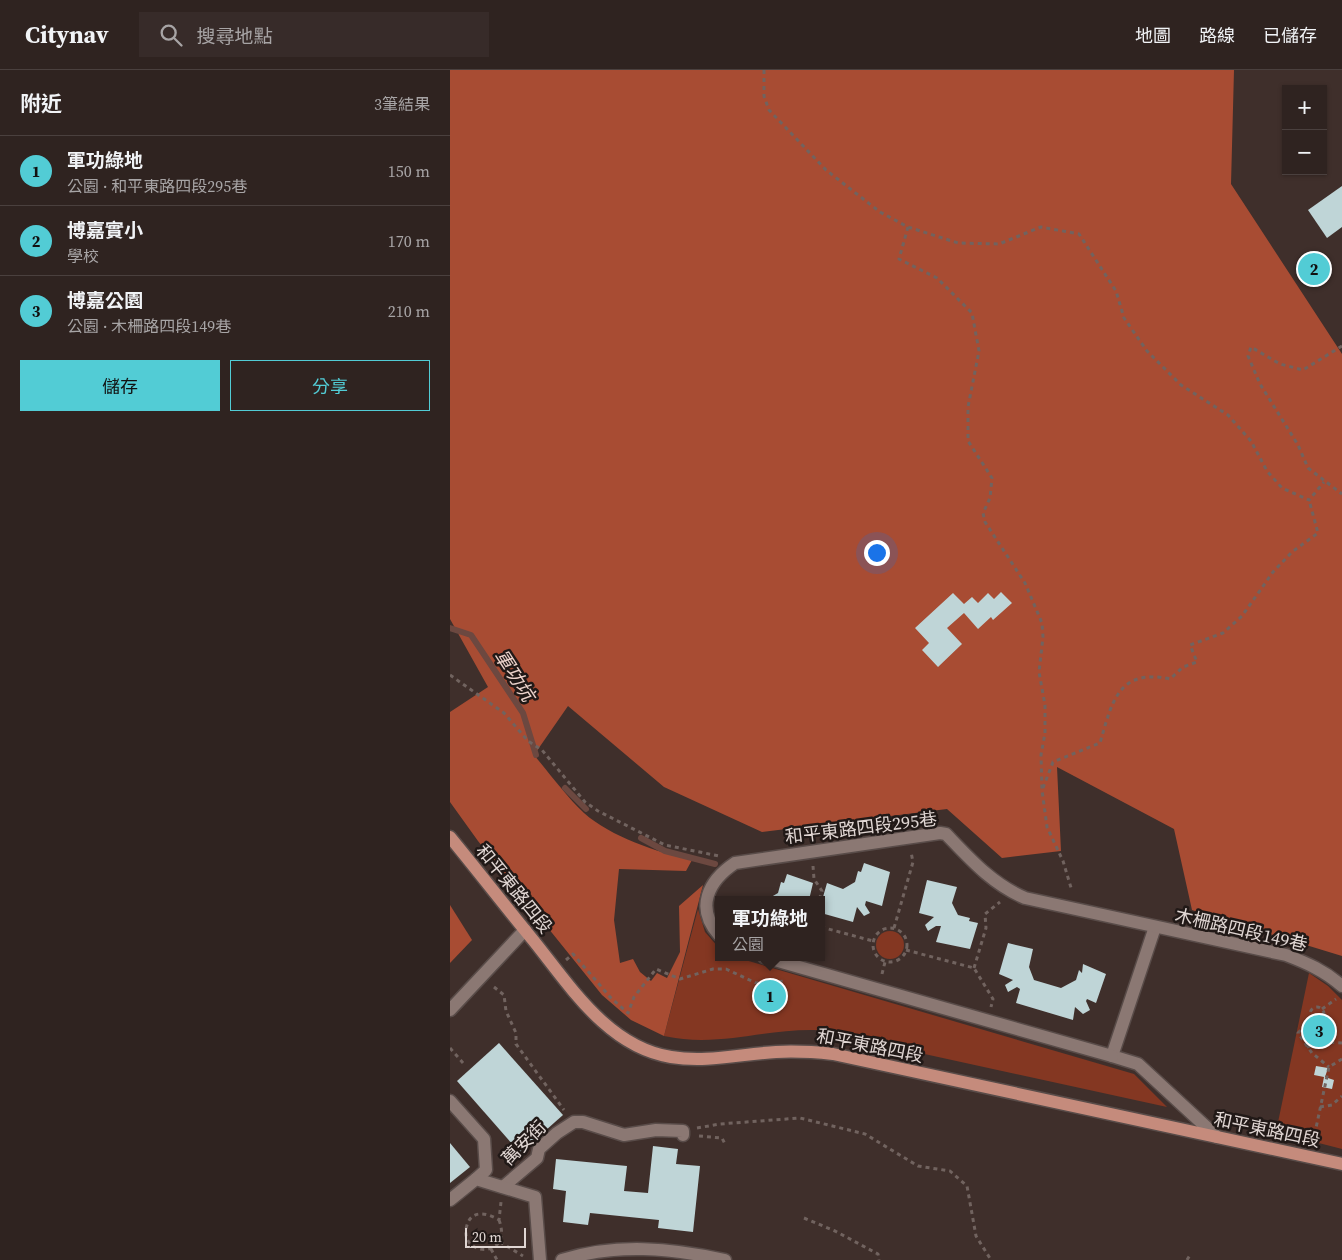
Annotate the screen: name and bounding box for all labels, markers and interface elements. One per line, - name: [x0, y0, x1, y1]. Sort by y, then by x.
- search box: [139, 12, 489, 57]
- text: Citynav: [25, 18, 109, 51]
- icon: search: [157, 21, 185, 49]
- text: 搜尋地點: [197, 23, 273, 49]
- text: 地圖: [1135, 23, 1171, 48]
- text: 路線: [1199, 23, 1235, 48]
- text: 已儲存: [1263, 23, 1317, 48]
- map controls: [1282, 85, 1327, 175]
- button: +: [1282, 85, 1327, 130]
- text: 附近: [20, 89, 62, 118]
- text: 3筆結果: [374, 93, 430, 115]
- button: −: [1282, 130, 1327, 175]
- text: 軍功綠地: [67, 147, 143, 173]
- text: 1: [32, 160, 40, 182]
- text: 150 m: [388, 160, 430, 182]
- text: 公園 · 和平東路四段295巷: [67, 175, 247, 197]
- text: 博嘉實小: [67, 217, 143, 243]
- text: 2: [32, 230, 40, 252]
- text: 170 m: [388, 230, 430, 252]
- text: 學校: [67, 245, 99, 267]
- pin: 2: [1298, 250, 1330, 288]
- text: 博嘉公園: [67, 287, 143, 313]
- text: 3: [32, 300, 40, 322]
- text: 210 m: [388, 300, 430, 322]
- text: 公園 · 木柵路四段149巷: [67, 315, 231, 337]
- button: 儲存: [20, 360, 220, 411]
- button: 分享: [230, 360, 430, 411]
- your location: [864, 540, 890, 566]
- water label: 軍功坑: [489, 644, 543, 708]
- street label: 和平東路四段295巷: [783, 806, 938, 849]
- street label: 和平東路四段: [471, 839, 558, 939]
- popup: [715, 896, 825, 961]
- street label: 木柵路四段149巷: [1173, 902, 1310, 957]
- text: 軍功綠地: [732, 905, 808, 931]
- text: 公園: [732, 933, 764, 955]
- pin: 1: [754, 977, 786, 1015]
- pin: 3: [1303, 1012, 1335, 1050]
- street label: 和平東路四段: [815, 1023, 925, 1068]
- street label: 和平東路四段: [1212, 1106, 1323, 1153]
- street label: 萬安街: [496, 1115, 552, 1171]
- scale bar: [465, 1225, 526, 1248]
- text: 20 m: [472, 1227, 502, 1247]

